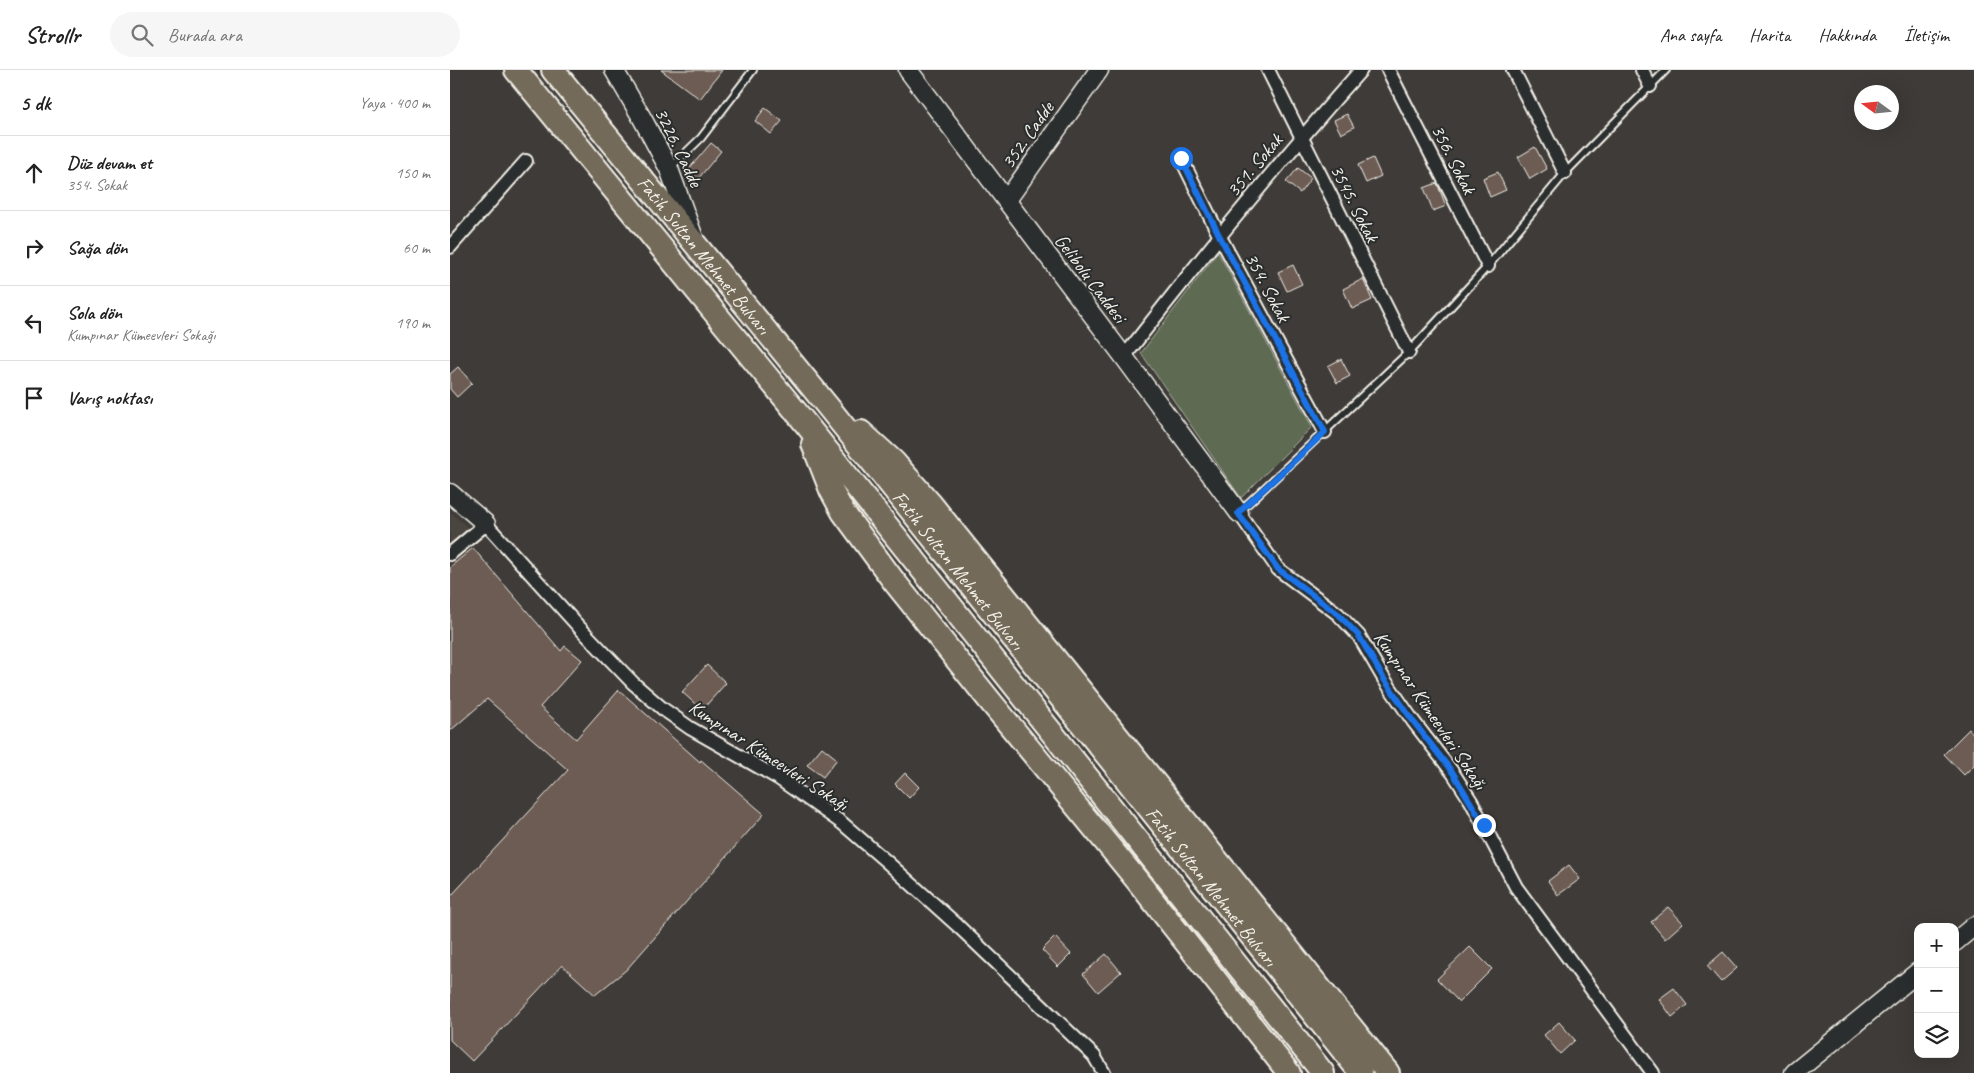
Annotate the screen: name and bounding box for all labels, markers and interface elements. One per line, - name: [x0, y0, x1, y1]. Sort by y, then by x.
- search box: [110, 12, 460, 57]
- text: Strollr: [25, 20, 80, 50]
- icon: search: [128, 21, 156, 49]
- text: Burada ara: [168, 23, 242, 47]
- text: Ana sayfa: [1660, 24, 1721, 46]
- text: Harita: [1749, 24, 1790, 46]
- text: Hakkında: [1818, 24, 1876, 46]
- text: İletişim: [1904, 24, 1949, 46]
- north arrow: [1854, 85, 1899, 130]
- text: 5 dk: [20, 90, 51, 116]
- text: Yaya · 400 m: [359, 93, 430, 113]
- street label: 352. Cadde: [995, 96, 1060, 174]
- street label: 3226. Cadde: [649, 103, 709, 192]
- street label: 356. Sokak: [1425, 120, 1482, 200]
- street label: 351. Sokak: [1221, 127, 1289, 202]
- route start: [1170, 147, 1193, 170]
- text: Düz devam et: [67, 151, 152, 175]
- icon: ahead: [20, 159, 48, 187]
- street label: 3545. Sokak: [1324, 160, 1386, 248]
- text: 150 m: [396, 163, 430, 183]
- street label: Fatih Sultan Mehmet Bulvarı: [632, 171, 777, 341]
- text: 354. Sokak: [67, 175, 127, 195]
- street label: Gelibolu Caddesi: [1049, 229, 1134, 330]
- icon: right: [20, 234, 48, 262]
- text: Sağa dön: [67, 236, 128, 260]
- text: 60 m: [403, 238, 430, 258]
- street label: 354. Sokak: [1239, 248, 1297, 328]
- text: Sola dön: [67, 301, 122, 325]
- icon: left: [20, 309, 48, 337]
- text: 190 m: [396, 313, 430, 333]
- text: Kumpınar Kümeevleri Sokağı: [67, 325, 215, 345]
- icon: arrive: [20, 384, 48, 412]
- text: Varış noktası: [67, 386, 152, 410]
- street label: Fatih Sultan Mehmet Bulvarı: [887, 486, 1030, 656]
- street label: Kumpınar Kümeevleri Sokağı: [1368, 626, 1494, 795]
- street label: Kumpınar Kümeevleri Sokağı: [684, 694, 854, 817]
- street label: Fatih Sultan Mehmet Bulvarı: [1140, 802, 1283, 973]
- route end: [1473, 814, 1496, 837]
- map controls: [1914, 923, 1959, 1058]
- button: +: [1914, 923, 1959, 968]
- button: −: [1914, 968, 1959, 1013]
- button: layers: [1914, 1013, 1959, 1058]

